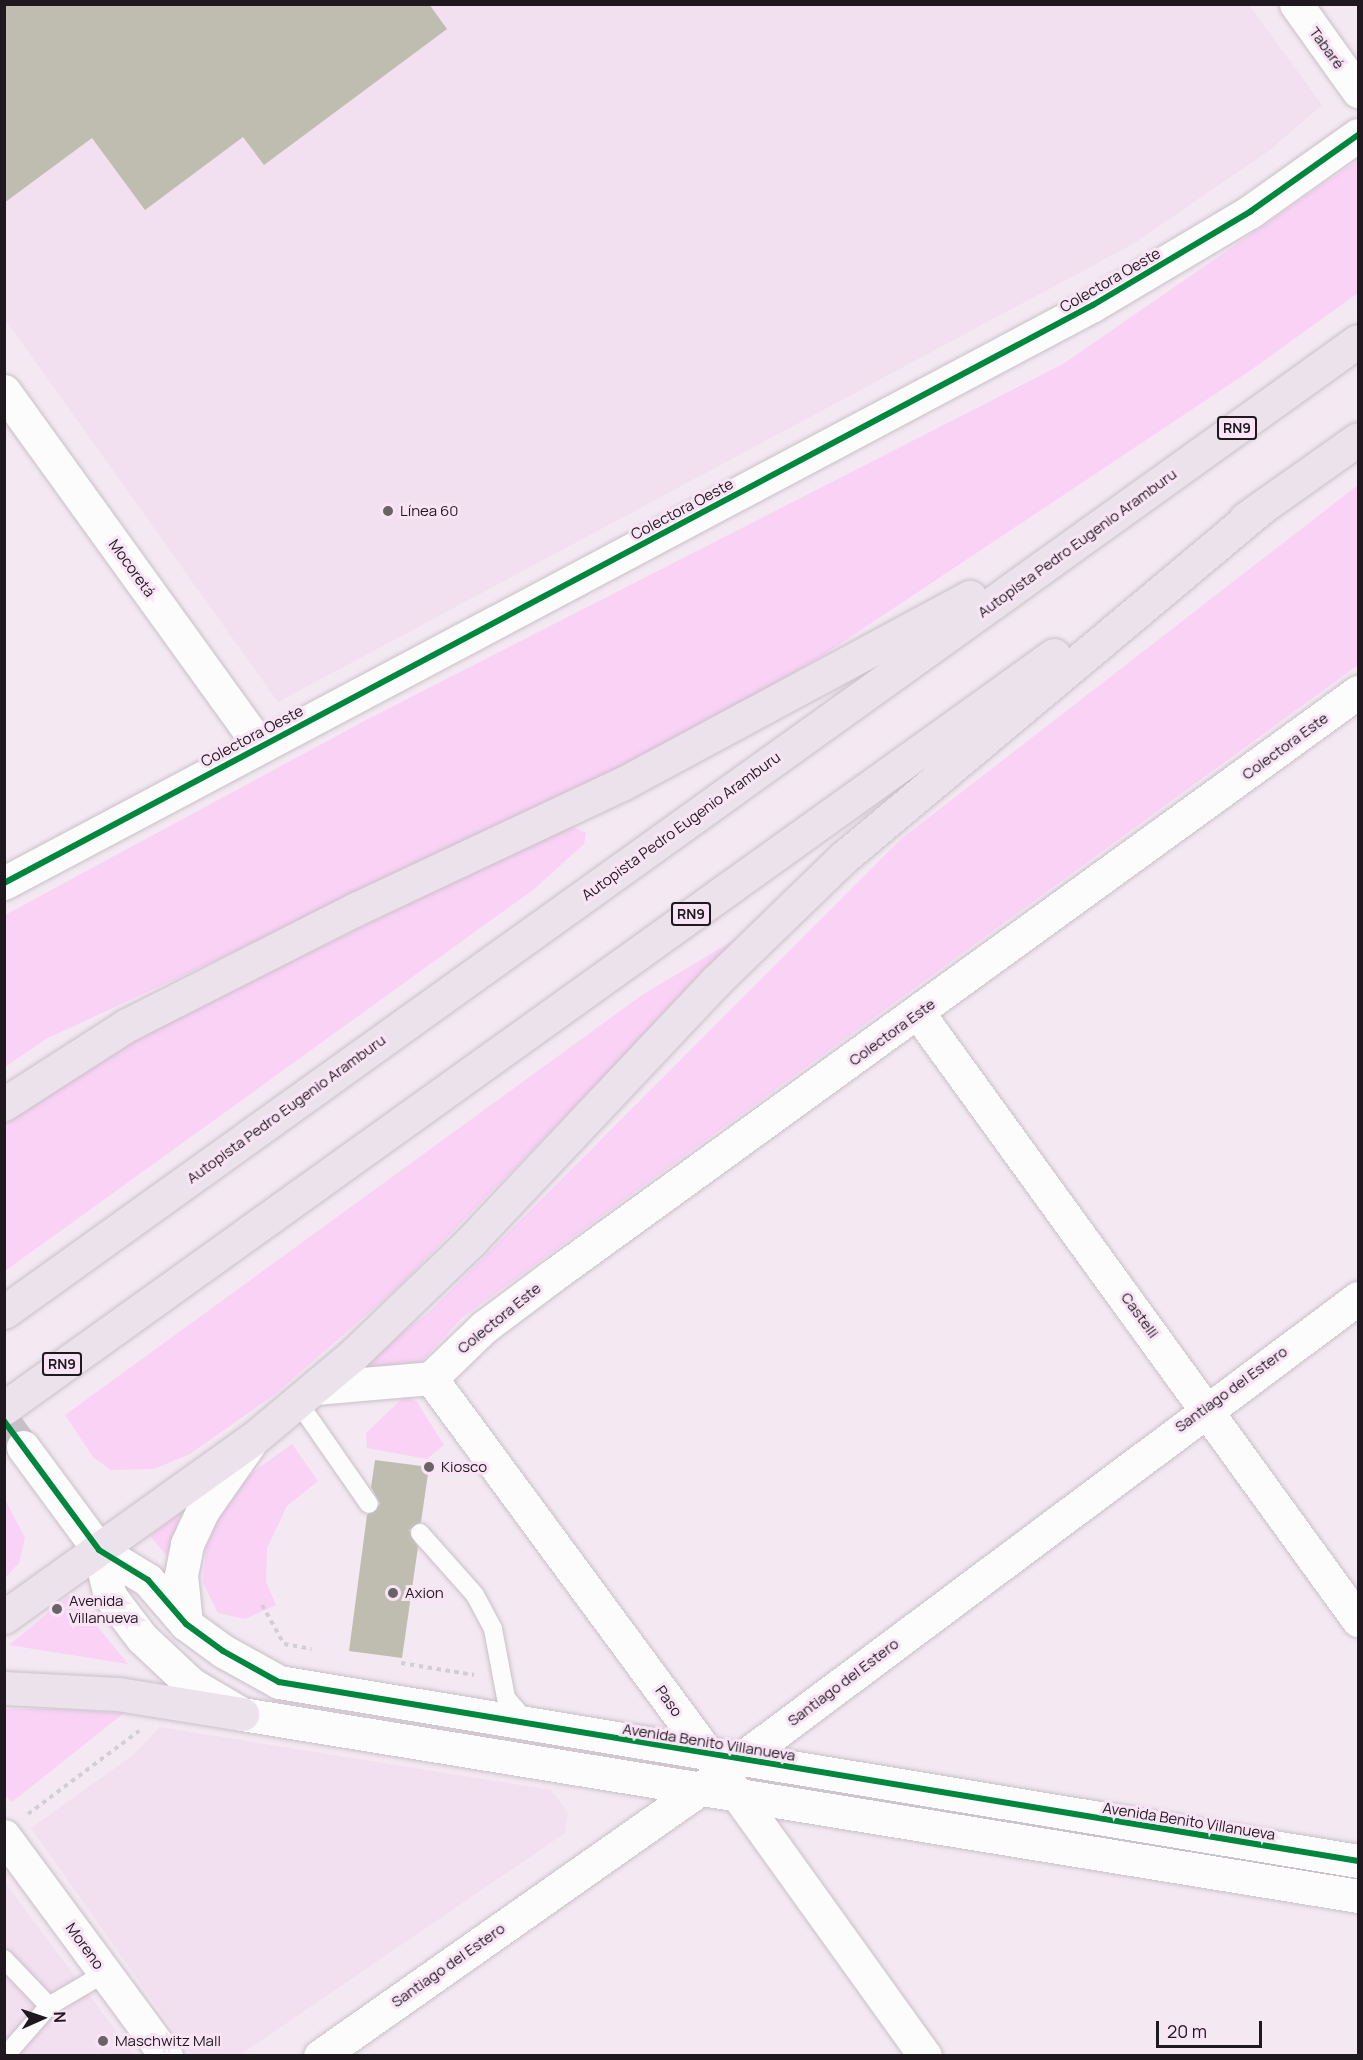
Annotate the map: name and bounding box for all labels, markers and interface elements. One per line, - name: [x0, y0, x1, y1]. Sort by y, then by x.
- street label: Tabaré: [1306, 23, 1348, 73]
- street label: Colectora Oeste: [1056, 244, 1164, 316]
- road number: RN9: [1216, 417, 1258, 439]
- street label: Autopista Pedro Eugenio Aramburu: [974, 465, 1180, 621]
- street label: Colectora Oeste: [628, 474, 736, 544]
- place label: Línea 60: [400, 502, 458, 520]
- marker: Línea 60: [381, 504, 395, 518]
- street label: Mocoretá: [105, 536, 159, 600]
- street label: Colectora Oeste: [198, 701, 306, 771]
- street label: Colectora Este: [1238, 709, 1332, 783]
- street label: Autopista Pedro Eugenio Aramburu: [578, 748, 784, 904]
- road number: RN9: [670, 903, 712, 925]
- street label: Colectora Este: [845, 995, 939, 1069]
- street label: Autopista Pedro Eugenio Aramburu: [183, 1031, 389, 1187]
- street label: Colectora Este: [454, 1279, 544, 1357]
- street label: Castelli: [1117, 1289, 1163, 1341]
- street label: Santiago del Estero: [1171, 1342, 1291, 1436]
- road number: RN9: [41, 1353, 83, 1375]
- place label: Kiosco: [441, 1458, 487, 1476]
- marker: Kiosco: [422, 1460, 436, 1474]
- place label: Axion: [405, 1584, 444, 1602]
- marker: Axion: [386, 1586, 400, 1600]
- place label: Avenida Villanueva: [69, 1591, 138, 1626]
- marker: Avenida Villanueva: [50, 1602, 64, 1616]
- street label: Santiago del Estero: [784, 1634, 902, 1730]
- street label: Paso: [652, 1682, 686, 1720]
- street label: Avenida Benito Villanueva: [621, 1719, 797, 1765]
- street label: Avenida Benito Villanueva: [1101, 1798, 1277, 1844]
- street label: Moreno: [62, 1919, 108, 1973]
- street label: Santiago del Estero: [388, 1919, 508, 2011]
- north arrow: [12, 1988, 72, 2048]
- scale bar: [1159, 2009, 1266, 2047]
- text: N: [49, 2011, 71, 2023]
- text: 20 m: [1167, 2019, 1207, 2043]
- place label: Maschwitz Mall: [115, 2032, 221, 2050]
- marker: Maschwitz Mall: [96, 2034, 110, 2048]

